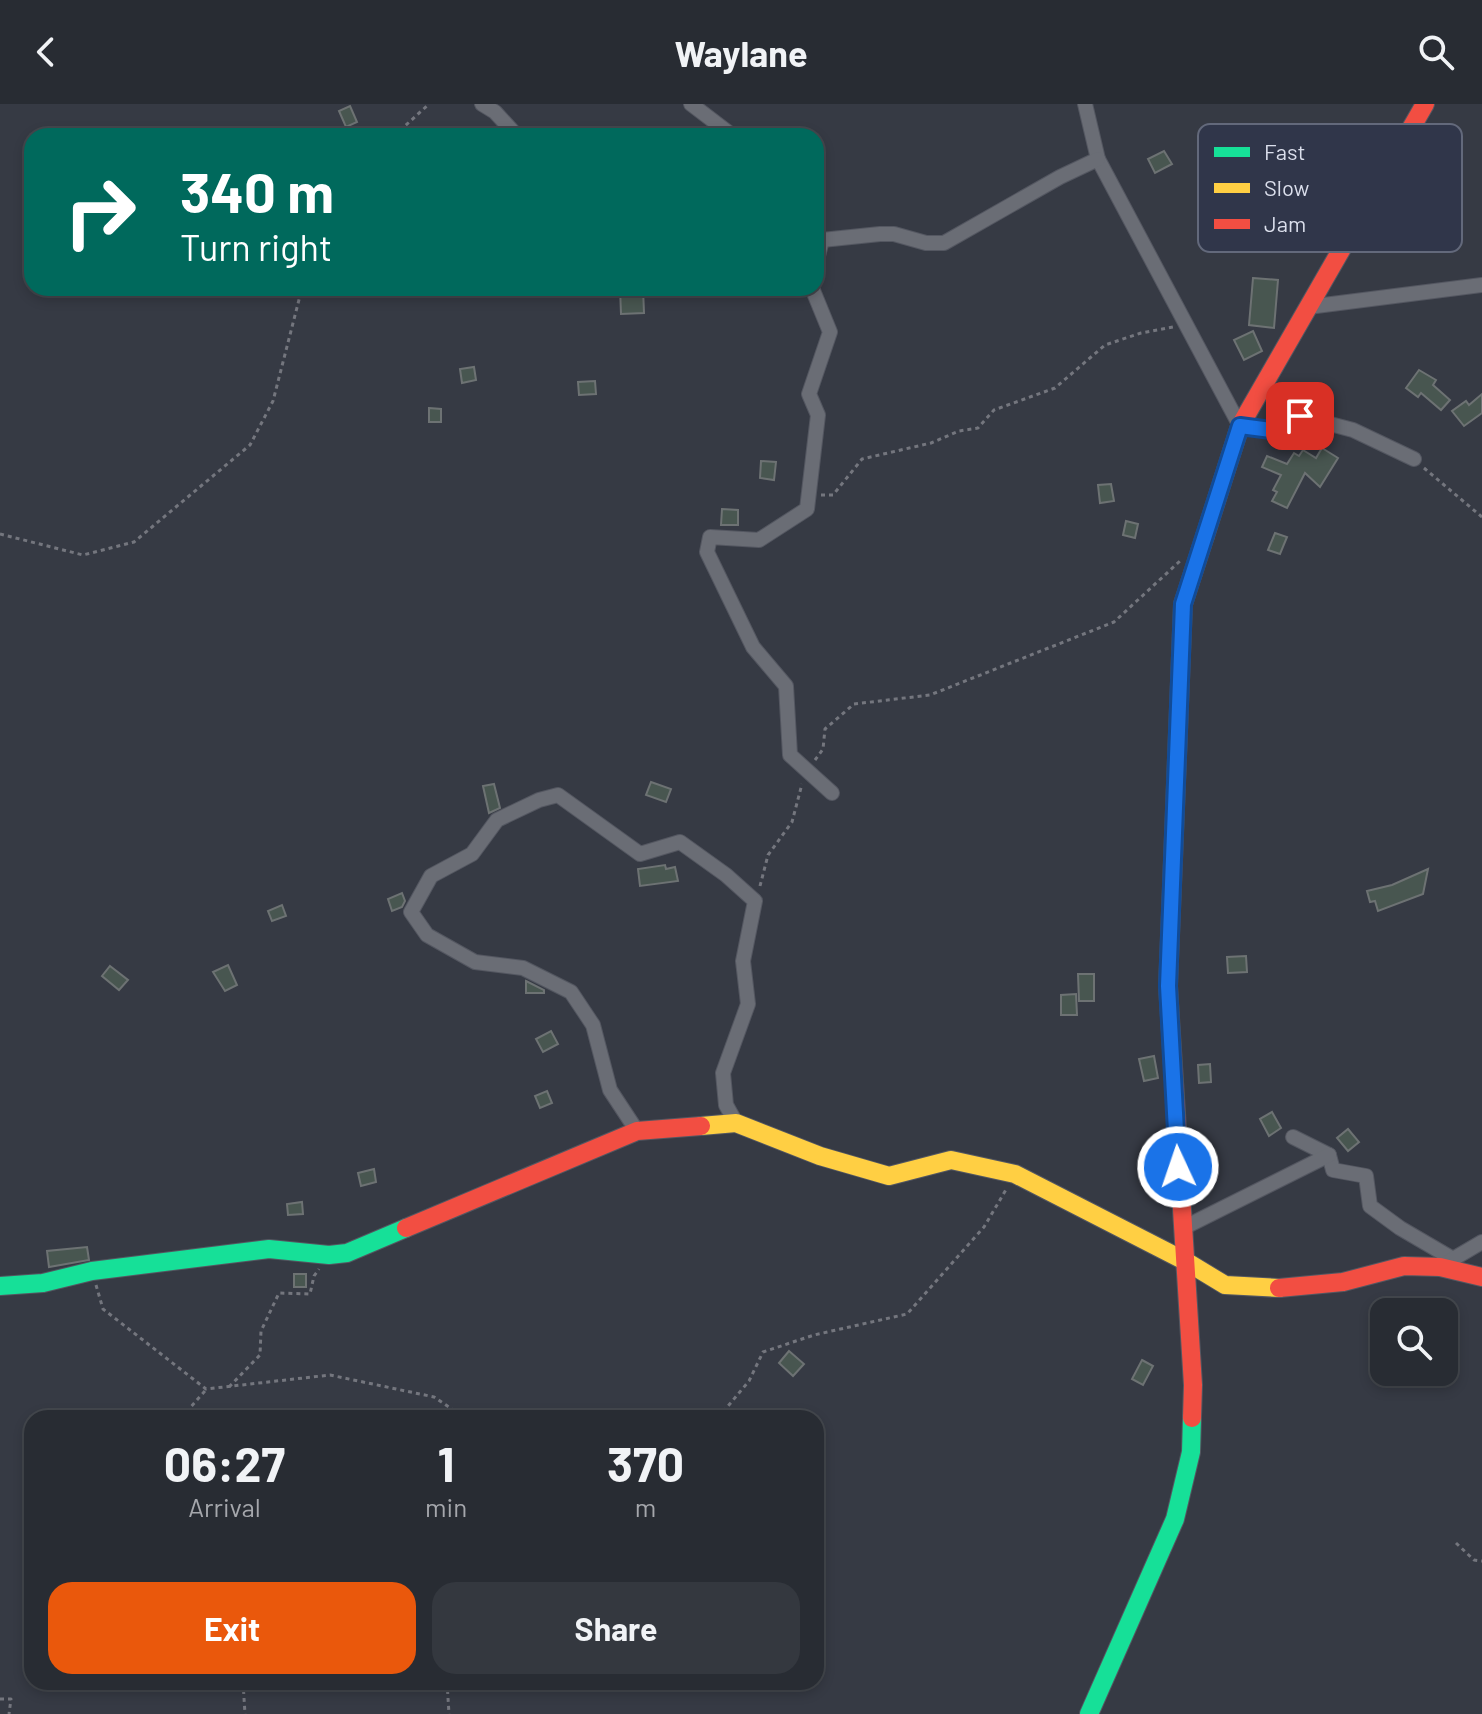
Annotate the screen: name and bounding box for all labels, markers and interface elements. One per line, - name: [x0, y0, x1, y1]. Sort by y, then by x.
- icon: back: [24, 30, 68, 74]
- icon: search: [1414, 30, 1458, 74]
- text: Waylane: [674, 31, 808, 74]
- legend: [1198, 124, 1462, 252]
- text: Fast: [1264, 138, 1306, 164]
- text: 340 m: [180, 157, 334, 224]
- icon: right: [48, 160, 152, 264]
- text: Slow: [1264, 174, 1309, 200]
- text: Jam: [1264, 210, 1306, 236]
- text: Turn right: [180, 225, 332, 268]
- pin: [1266, 382, 1334, 450]
- icon: arrive: [1278, 394, 1322, 438]
- position arrow: [1136, 1125, 1220, 1209]
- map controls: [1370, 1298, 1458, 1386]
- button: search: [1370, 1298, 1458, 1386]
- text: 06:27: [164, 1434, 285, 1492]
- text: 1: [438, 1434, 455, 1492]
- text: 370: [607, 1434, 684, 1492]
- text: Arrival: [188, 1491, 261, 1522]
- text: min: [425, 1491, 467, 1522]
- text: m: [635, 1491, 656, 1522]
- button: Exit: [48, 1582, 416, 1674]
- button: Share: [432, 1582, 800, 1674]

